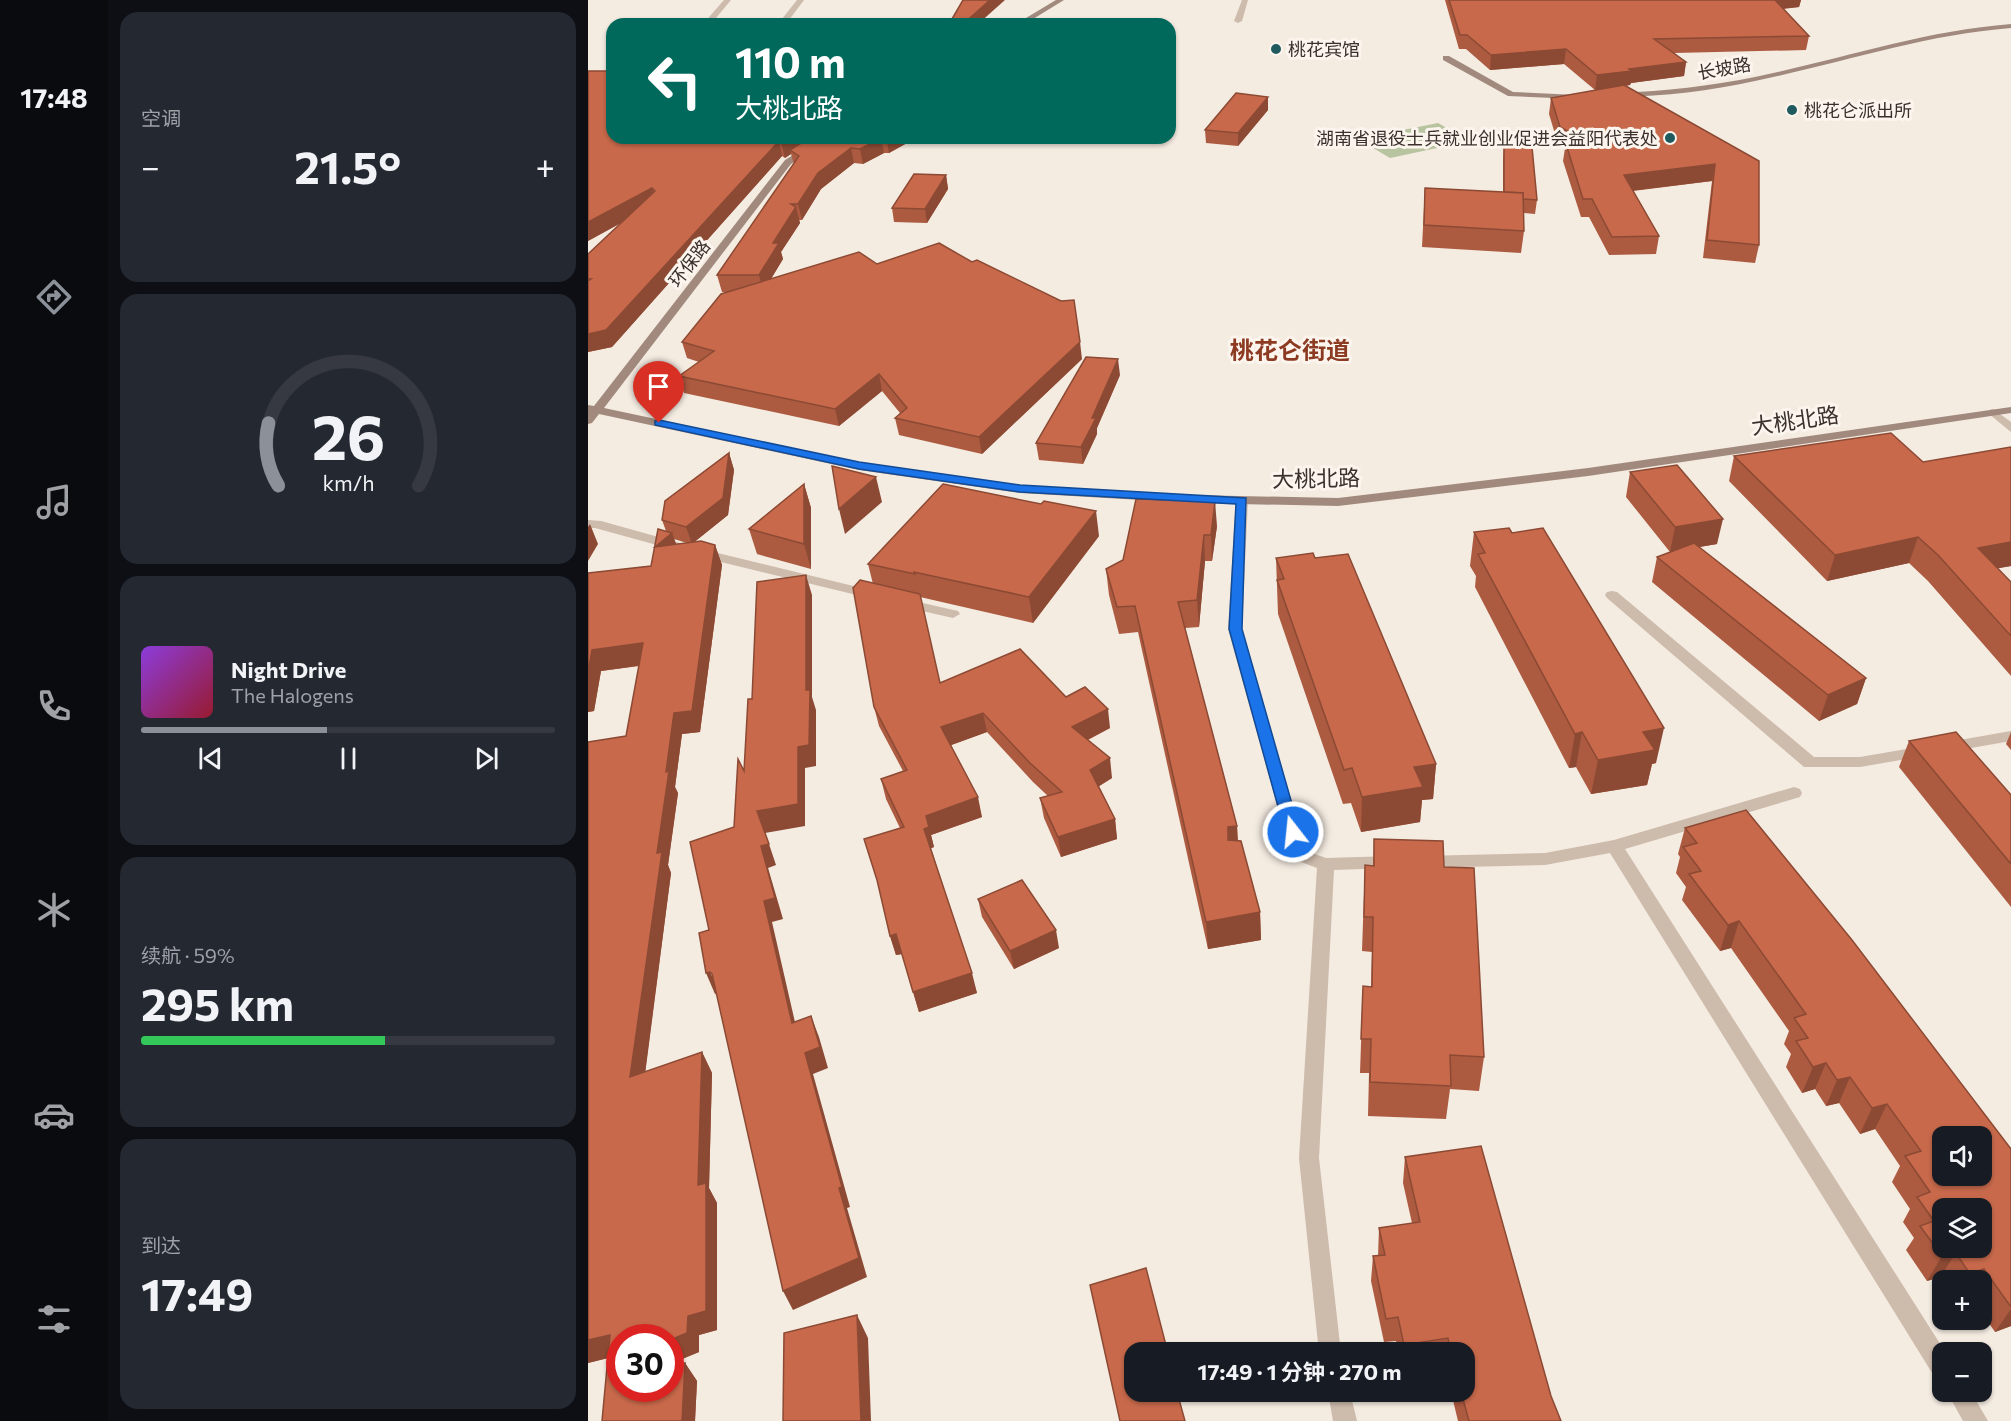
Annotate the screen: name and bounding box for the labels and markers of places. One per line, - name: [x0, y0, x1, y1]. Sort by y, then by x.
- place label: 桃花宾馆: [1288, 38, 1360, 60]
- marker: 桃花宾馆: [1269, 42, 1283, 56]
- place label: 桃花仑派出所: [1804, 99, 1912, 121]
- marker: 桃花仑派出所: [1785, 103, 1799, 117]
- place label: 湖南省退役士兵就业创业促进会益阳代表处: [1316, 127, 1658, 149]
- marker: 湖南省退役士兵就业创业促进会益阳代表处: [1663, 131, 1677, 145]
- pin: [633, 361, 684, 423]

